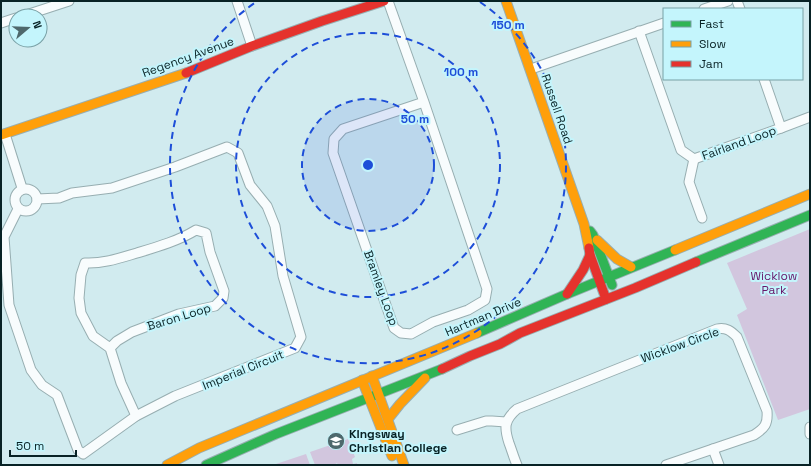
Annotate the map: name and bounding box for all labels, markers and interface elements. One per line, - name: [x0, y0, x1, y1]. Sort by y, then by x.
- north arrow: [8, 8, 48, 48]
- legend: [663, 8, 803, 80]
- text: Fast: [699, 16, 724, 32]
- text: 150 m: [491, 17, 525, 33]
- text: N: [30, 19, 45, 31]
- street label: Regency Avenue: [140, 33, 236, 81]
- text: Slow: [699, 36, 726, 52]
- text: Jam: [699, 56, 723, 72]
- text: 100 m: [444, 64, 478, 80]
- street label: Russell Road: [538, 72, 576, 146]
- text: 50 m: [401, 111, 429, 127]
- street label: Fairland Loop: [700, 122, 779, 164]
- centre of rings: [361, 158, 375, 172]
- street label: Bramley Loop: [360, 248, 402, 328]
- park label: Wicklow Park: [751, 268, 797, 298]
- street label: Hartman Drive: [442, 294, 524, 340]
- street label: Baron Loop: [145, 300, 213, 334]
- street label: Wicklow Circle: [639, 323, 721, 367]
- street label: Imperial Circuit: [200, 346, 286, 394]
- place label: Kingsway Christian College: [349, 426, 447, 456]
- school or university icon: Kingsway Christian College: [326, 431, 346, 451]
- scale bar: [10, 432, 76, 458]
- text: 50 m: [16, 438, 44, 454]

